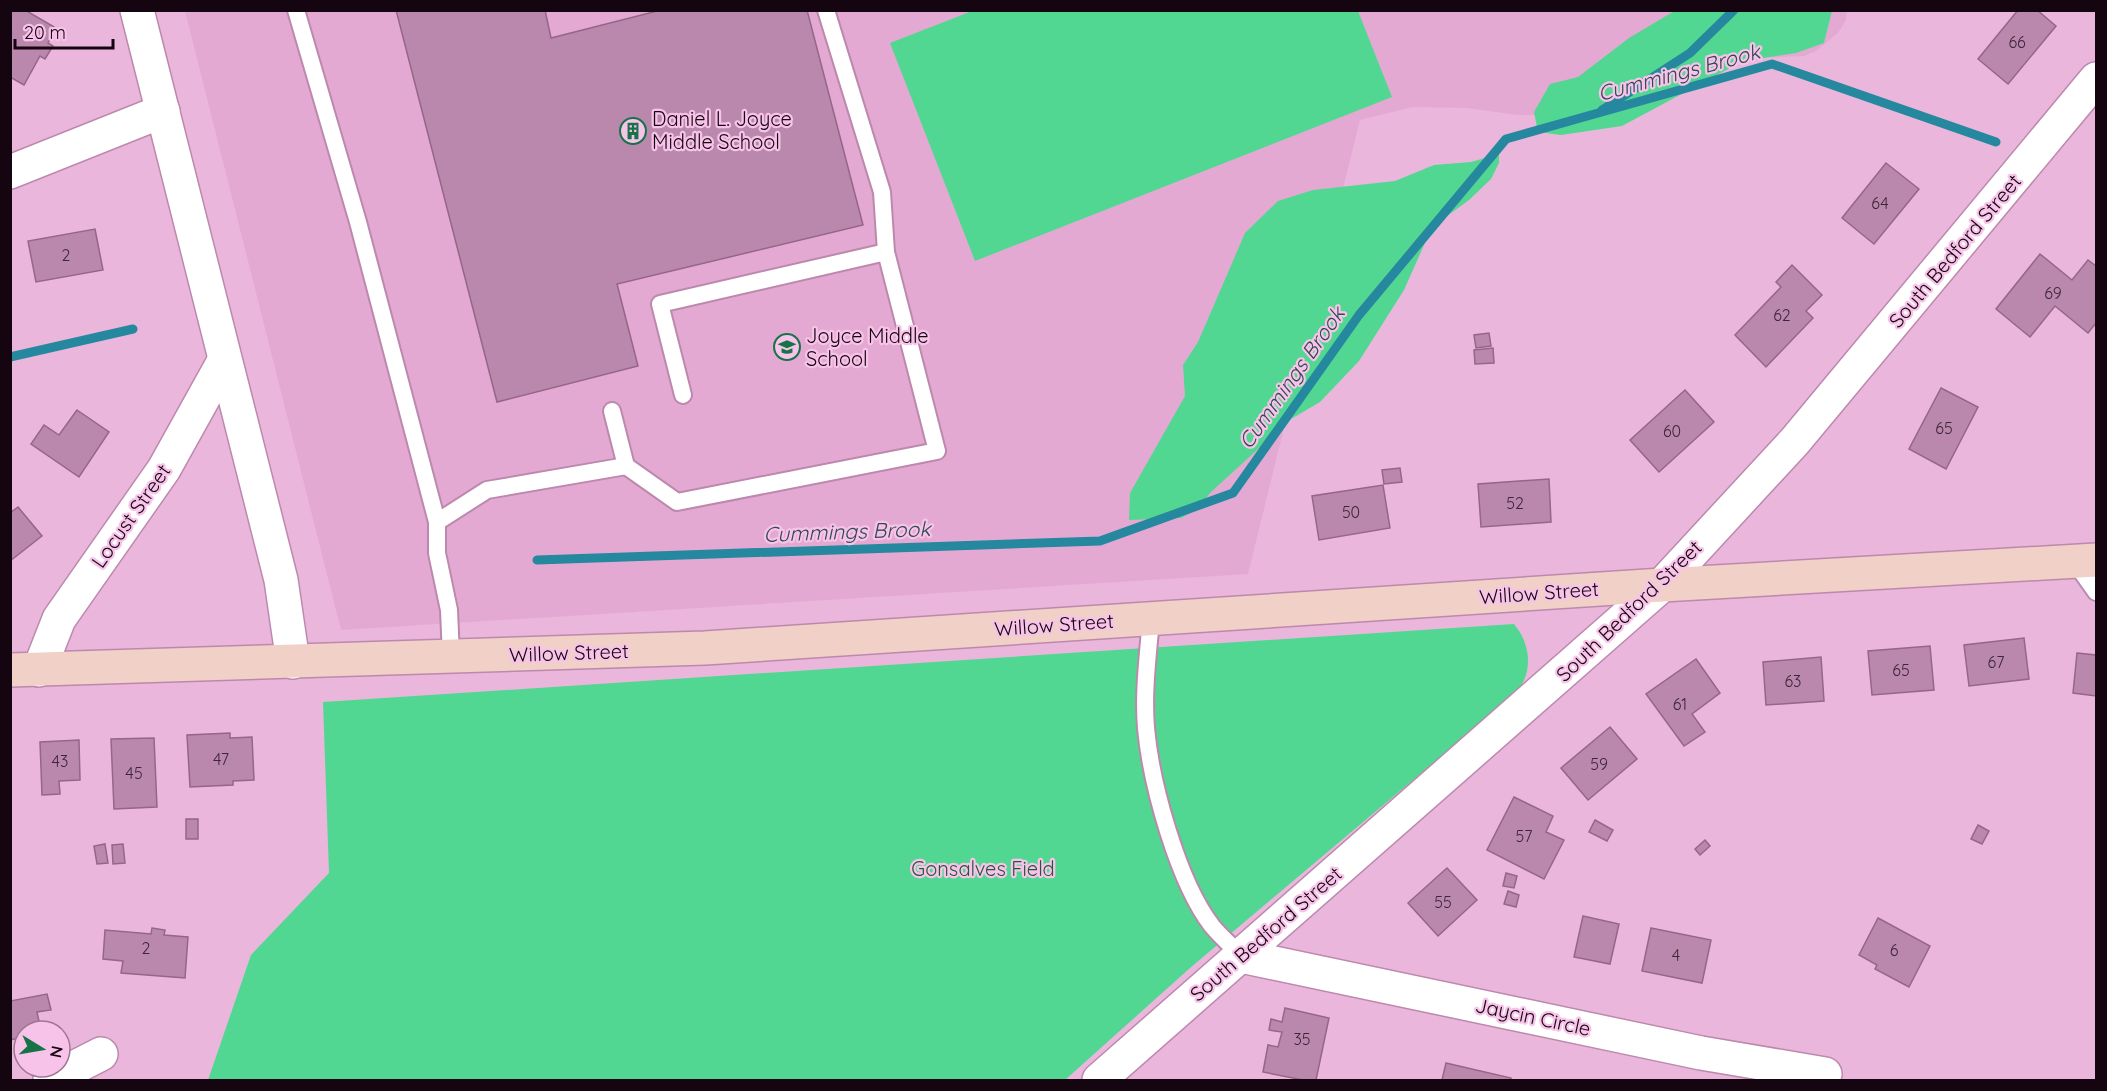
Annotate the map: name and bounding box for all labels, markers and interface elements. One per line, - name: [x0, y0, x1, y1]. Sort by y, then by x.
- scale bar: [15, 12, 112, 50]
- text: 20 m: [24, 21, 66, 44]
- house number: 66: [2008, 32, 2026, 52]
- water label: Cummings Brook: [1595, 37, 1764, 106]
- place label: Daniel L. Joyce Middle School: [652, 106, 792, 154]
- building icon: Daniel L. Joyce Middle School: [618, 116, 648, 146]
- street label: South Bedford Street: [1883, 169, 2026, 333]
- house number: 64: [1871, 193, 1889, 213]
- house number: 2: [62, 245, 71, 265]
- house number: 69: [2044, 283, 2062, 303]
- water label: Cummings Brook: [1233, 300, 1351, 453]
- house number: 62: [1773, 305, 1791, 325]
- place label: Joyce Middle School: [806, 323, 929, 371]
- school or university icon: Joyce Middle School: [772, 332, 802, 362]
- house number: 65: [1935, 418, 1953, 438]
- house number: 60: [1663, 421, 1681, 441]
- street label: Locust Street: [86, 459, 176, 572]
- house number: 52: [1506, 493, 1524, 513]
- house number: 50: [1342, 502, 1360, 522]
- water label: Cummings Brook: [763, 515, 933, 547]
- street label: South Bedford Street: [1551, 535, 1707, 687]
- street label: Willow Street: [1478, 576, 1600, 609]
- street label: Willow Street: [993, 608, 1115, 641]
- street label: Willow Street: [509, 638, 630, 667]
- house number: 67: [1988, 652, 2004, 672]
- house number: 65: [1892, 660, 1910, 680]
- house number: 63: [1785, 671, 1802, 691]
- house number: 61: [1673, 694, 1687, 714]
- house number: 47: [213, 749, 229, 769]
- house number: 43: [52, 751, 68, 771]
- house number: 59: [1590, 754, 1608, 774]
- house number: 45: [125, 763, 143, 783]
- house number: 57: [1516, 826, 1532, 846]
- park label: Gonsalves Field: [911, 856, 1055, 881]
- street label: South Bedford Street: [1185, 861, 1347, 1006]
- house number: 55: [1434, 892, 1452, 912]
- house number: 2: [142, 938, 151, 958]
- house number: 6: [1890, 940, 1899, 960]
- house number: 4: [1672, 945, 1680, 965]
- street label: Jaycin Circle: [1473, 992, 1593, 1041]
- north arrow: [12, 1019, 72, 1079]
- house number: 35: [1293, 1029, 1311, 1049]
- text: N: [46, 1044, 68, 1060]

